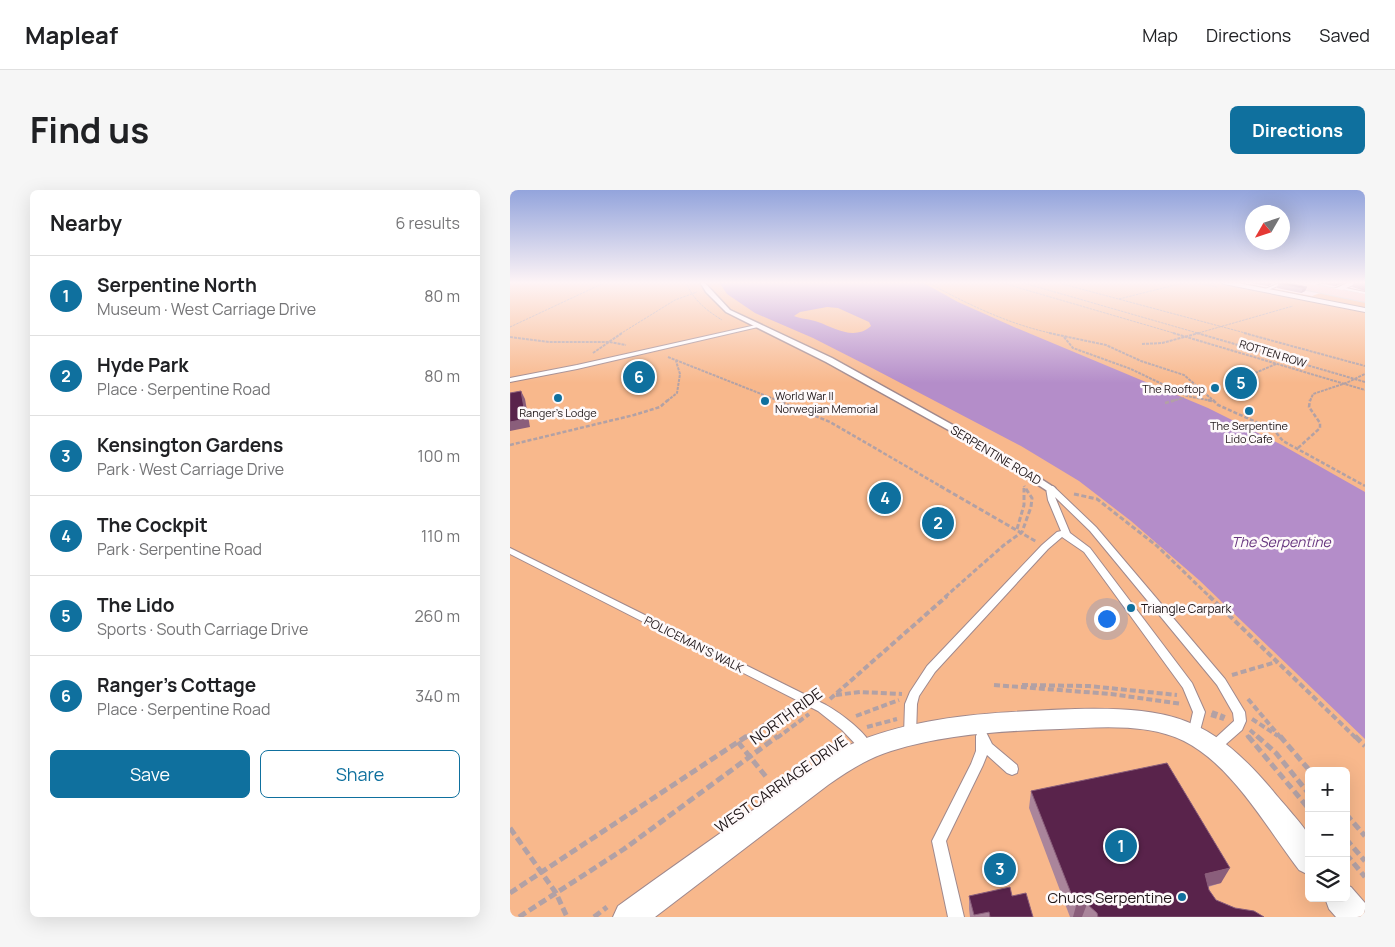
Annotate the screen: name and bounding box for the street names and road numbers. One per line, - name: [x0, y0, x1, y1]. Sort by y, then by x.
- street label: ROTTEN ROW: [1238, 336, 1309, 371]
- street label: SERPENTINE ROAD: [947, 421, 1045, 489]
- street label: POLICEMAN'S WALK: [641, 612, 747, 677]
- street label: NORTH RIDE: [746, 683, 826, 749]
- street label: WEST CARRIAGE DRIVE: [711, 730, 851, 838]

